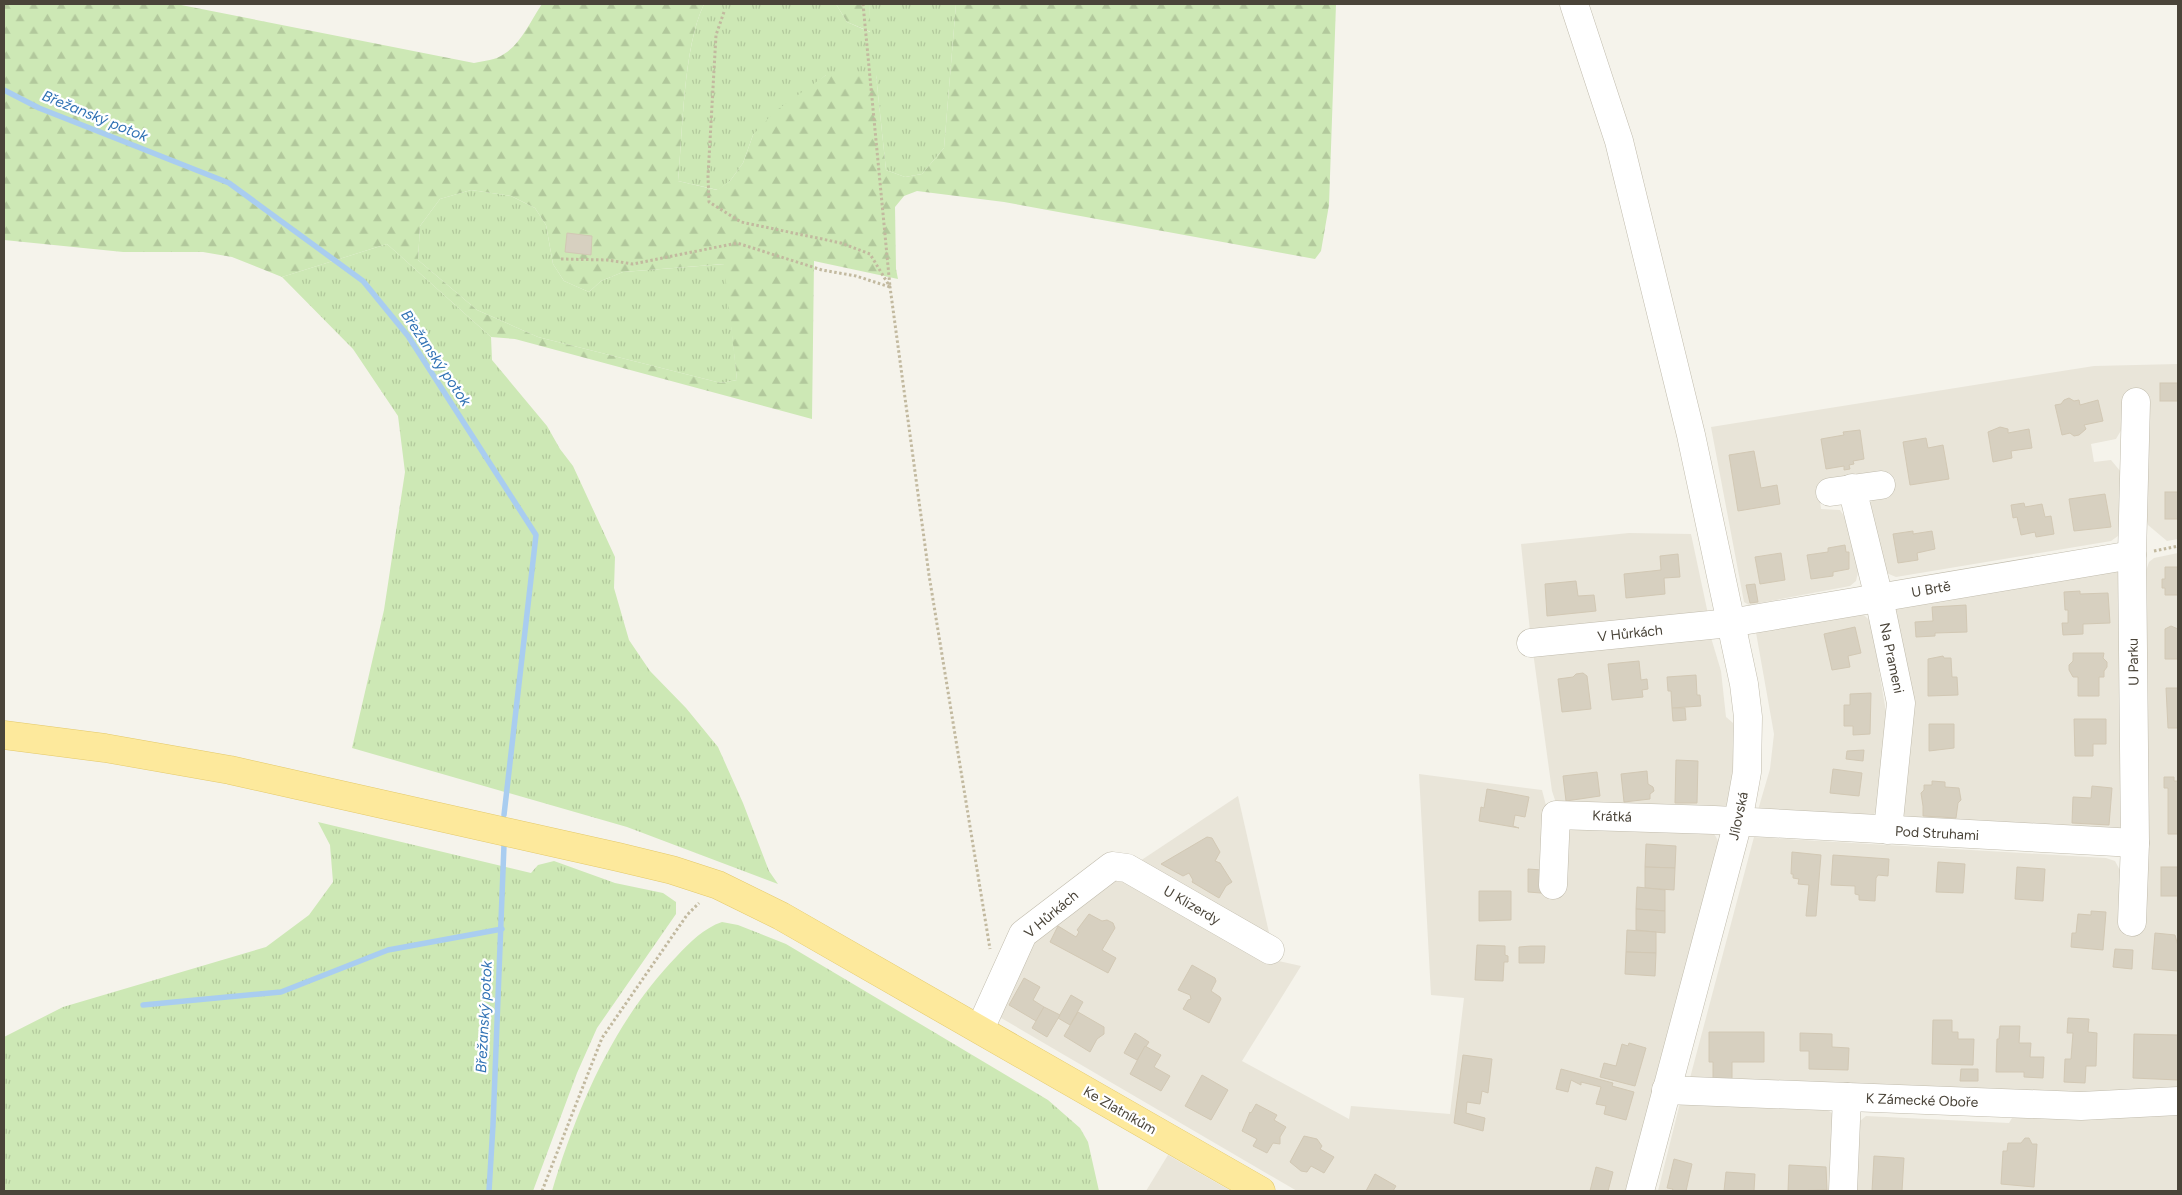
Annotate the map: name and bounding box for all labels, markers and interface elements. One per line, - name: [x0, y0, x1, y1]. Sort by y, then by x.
- water label: Břežanský potok: [40, 87, 151, 146]
- water label: Břežanský potok: [397, 306, 475, 410]
- street label: U Brtě: [1910, 578, 1952, 601]
- street label: Na Prameni: [1876, 621, 1907, 695]
- street label: V Hůrkách: [1597, 622, 1664, 645]
- street label: U Parku: [2125, 638, 2142, 686]
- street label: Jílovská: [1725, 790, 1752, 842]
- street label: Krátká: [1592, 807, 1632, 826]
- street label: Pod Struhami: [1894, 823, 1980, 844]
- street label: U Klizerdy: [1160, 882, 1224, 929]
- street label: V Hůrkách: [1021, 887, 1082, 942]
- water label: Břežanský potok: [472, 960, 496, 1074]
- street label: Ke Zlatníkům: [1080, 1083, 1159, 1138]
- street label: K Zámecké Oboře: [1865, 1090, 1979, 1111]

